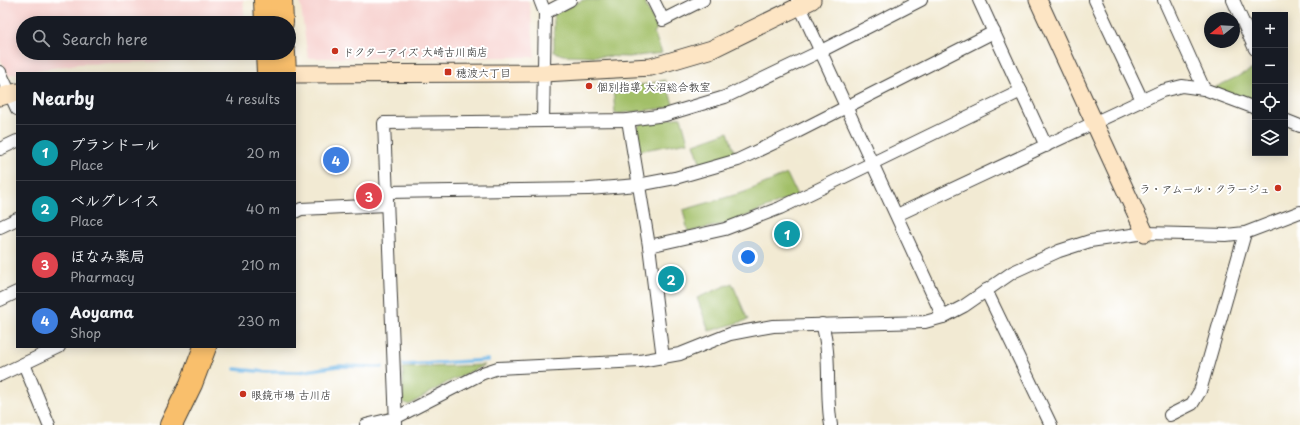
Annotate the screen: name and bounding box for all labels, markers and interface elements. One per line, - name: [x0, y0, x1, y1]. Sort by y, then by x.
- north arrow: [1204, 12, 1240, 48]
- map controls: [1252, 12, 1288, 156]
- button: +: [1252, 12, 1288, 48]
- search box: [16, 16, 296, 60]
- icon: search: [30, 27, 52, 49]
- text: Search here: [62, 27, 148, 50]
- place label: ドクターアイズ 大崎古川南店: [343, 43, 488, 60]
- marker: ドクターアイズ 大崎古川南店: [330, 46, 340, 56]
- button: −: [1252, 48, 1288, 84]
- place label: 穂波六丁目: [456, 64, 511, 81]
- marker: 穂波六丁目: [443, 67, 453, 77]
- place label: 個別指導 大沼総合教室: [597, 78, 711, 95]
- marker: 個別指導 大沼総合教室: [584, 81, 594, 91]
- button: locate: [1252, 84, 1288, 120]
- text: Nearby: [32, 85, 94, 111]
- text: 4 results: [226, 89, 280, 108]
- button: layers: [1252, 120, 1288, 156]
- text: プランドール: [70, 132, 159, 155]
- text: 1: [42, 143, 48, 162]
- text: 20 m: [246, 143, 280, 162]
- pin: 4: [323, 145, 349, 175]
- text: Place: [70, 155, 103, 174]
- place label: ラ・アムール・クラージュ: [1140, 180, 1270, 197]
- pin: 3: [356, 181, 382, 211]
- marker: ラ・アムール・クラージュ: [1273, 183, 1283, 193]
- text: ベルグレイス: [70, 188, 159, 211]
- text: 2: [40, 199, 50, 218]
- text: 40 m: [246, 199, 280, 218]
- text: Place: [70, 211, 103, 230]
- pin: 1: [774, 219, 800, 249]
- text: ほなみ薬局: [70, 244, 145, 267]
- your location: [738, 247, 758, 267]
- text: 3: [41, 255, 49, 274]
- text: 210 m: [241, 255, 280, 274]
- pin: 2: [658, 264, 684, 294]
- text: Pharmacy: [70, 267, 135, 286]
- text: Aoyama: [70, 300, 134, 323]
- text: 4: [41, 311, 49, 330]
- text: 230 m: [238, 311, 280, 330]
- text: Shop: [70, 323, 101, 342]
- place label: 眼鏡市場 古川店: [251, 386, 332, 403]
- marker: 眼鏡市場 古川店: [238, 389, 248, 399]

